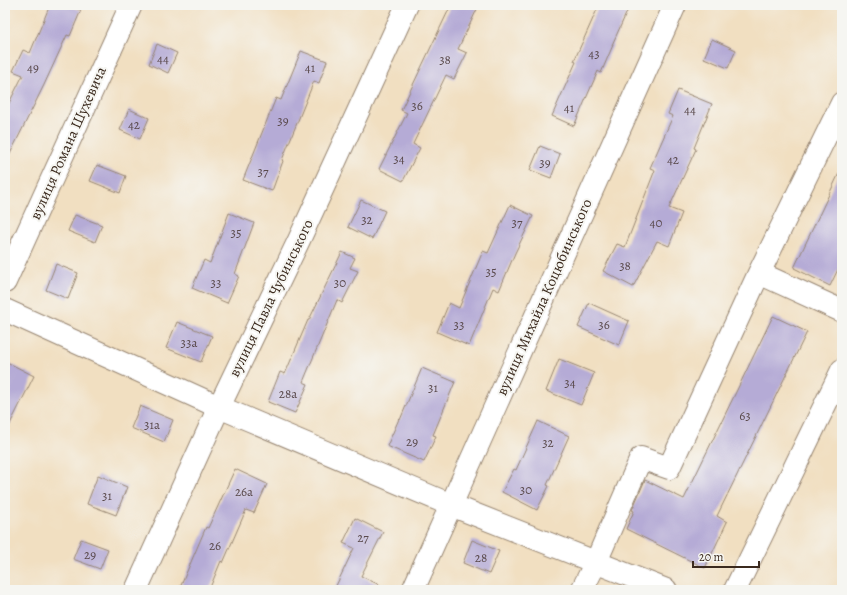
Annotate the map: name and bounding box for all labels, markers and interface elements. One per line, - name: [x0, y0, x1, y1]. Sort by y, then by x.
- house number: 43: [588, 45, 600, 62]
- house number: 44: [157, 50, 169, 67]
- house number: 38: [439, 51, 451, 68]
- house number: 49: [27, 59, 39, 76]
- house number: 41: [305, 59, 316, 76]
- street label: вулиця Романа Шухевича: [25, 63, 111, 223]
- house number: 36: [411, 97, 423, 114]
- house number: 41: [564, 99, 575, 116]
- house number: 44: [684, 101, 696, 118]
- house number: 39: [277, 112, 289, 129]
- house number: 42: [128, 116, 140, 133]
- house number: 34: [393, 150, 405, 167]
- house number: 42: [667, 151, 679, 168]
- house number: 39: [539, 154, 551, 171]
- house number: 37: [258, 163, 269, 180]
- street label: вулиця Михайла Коцюбинського: [491, 195, 597, 399]
- house number: 32: [361, 211, 373, 228]
- house number: 37: [512, 214, 523, 231]
- house number: 40: [650, 214, 662, 231]
- street label: вулиця Павла Чубинського: [224, 216, 318, 380]
- house number: 35: [231, 224, 242, 241]
- house number: 38: [619, 257, 631, 274]
- house number: 35: [486, 263, 497, 280]
- house number: 33: [211, 274, 221, 291]
- house number: 30: [334, 274, 346, 291]
- house number: 33: [454, 316, 464, 333]
- house number: 36: [598, 316, 610, 333]
- house number: 33а: [181, 334, 197, 351]
- house number: 34: [564, 374, 576, 391]
- house number: 31: [428, 379, 438, 396]
- house number: 28а: [279, 385, 297, 402]
- house number: 63: [739, 407, 751, 424]
- house number: 31а: [144, 416, 160, 433]
- house number: 29: [406, 433, 418, 450]
- house number: 32: [542, 434, 554, 451]
- house number: 30: [520, 481, 532, 498]
- house number: 26а: [235, 483, 253, 500]
- house number: 31: [102, 487, 112, 504]
- house number: 27: [357, 529, 369, 546]
- house number: 26: [209, 537, 221, 554]
- scale bar: [693, 543, 759, 569]
- house number: 29: [84, 546, 96, 563]
- house number: 28: [475, 549, 487, 566]
- text: 20 m: [699, 549, 723, 565]

